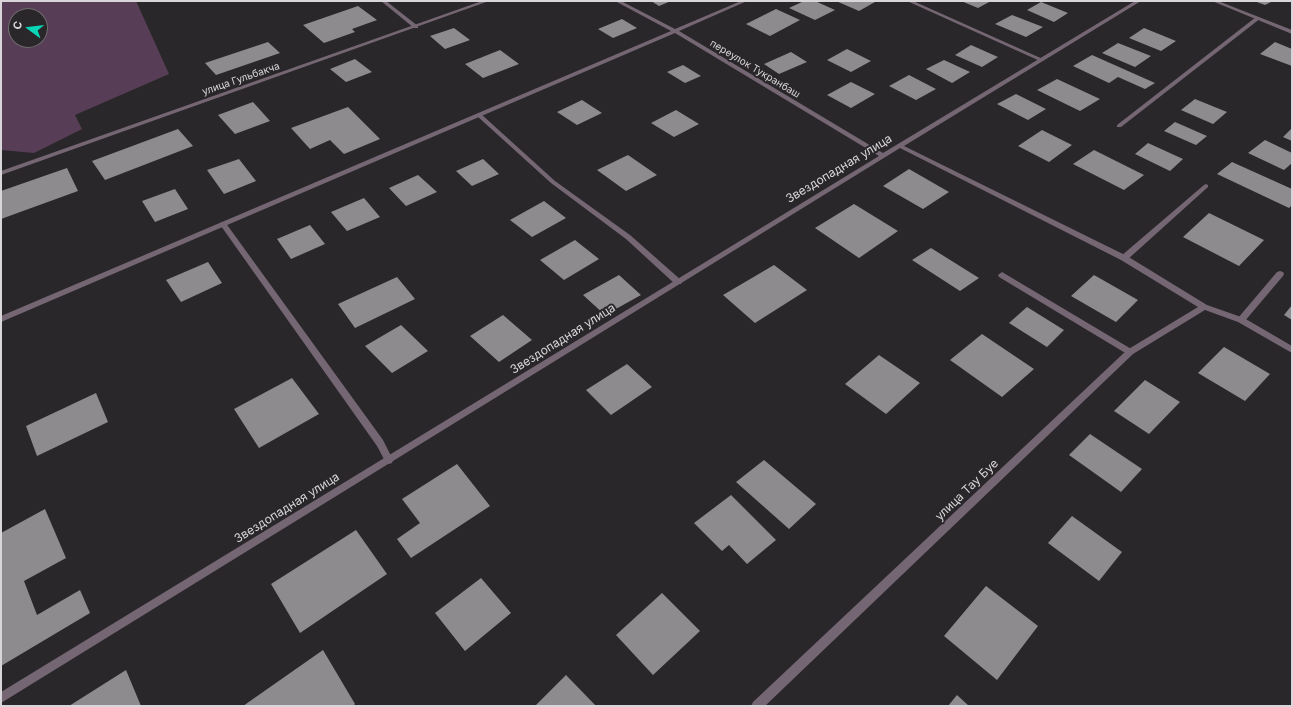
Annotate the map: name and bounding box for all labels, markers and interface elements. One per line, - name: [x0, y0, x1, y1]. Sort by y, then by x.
- north arrow: [8, 8, 48, 48]
- text: С: [10, 19, 25, 31]
- street label: переулок Тукранбаш: [708, 37, 802, 101]
- street label: улица Гульбакча: [201, 60, 281, 98]
- street label: Звездопадная улица: [783, 132, 895, 206]
- street label: Звездопадная улица: [508, 301, 618, 377]
- street label: улица Тау Буе: [932, 456, 1002, 524]
- street label: Звездопадная улица: [232, 470, 342, 546]

